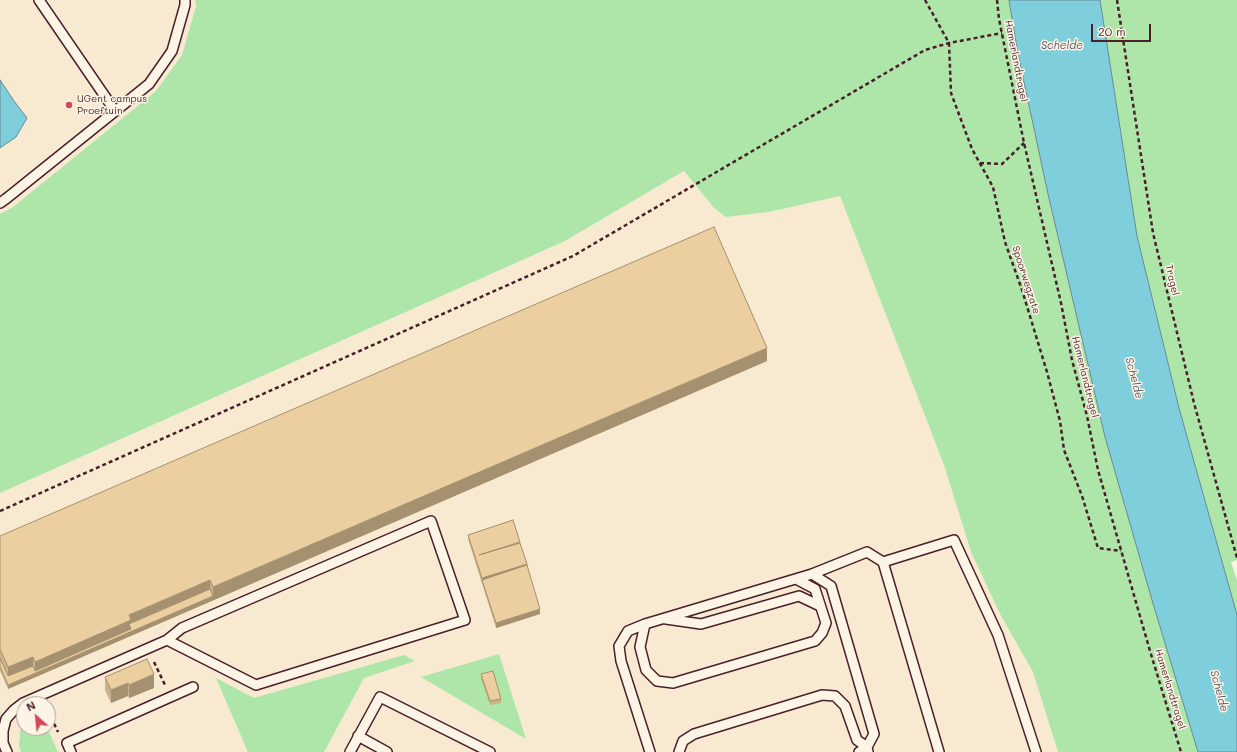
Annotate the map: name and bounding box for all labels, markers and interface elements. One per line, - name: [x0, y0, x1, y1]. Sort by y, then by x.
- scale bar: [1093, 16, 1153, 42]
- street label: Hamerlandtragel: [1002, 19, 1030, 103]
- text: 20 m: [1098, 23, 1126, 39]
- water label: Schelde: [1041, 39, 1083, 53]
- place label: UGent campus Proeftuin: [77, 93, 147, 116]
- marker: UGent campus Proeftuin: [64, 100, 74, 110]
- street label: Spoorwegzate: [1009, 244, 1043, 316]
- street label: Tragel: [1163, 263, 1181, 297]
- street label: Hamerlandtragel: [1069, 335, 1101, 419]
- water label: Schelde: [1122, 356, 1146, 400]
- street label: Hamerlandtragel: [1152, 647, 1188, 731]
- water label: Schelde: [1207, 669, 1231, 713]
- north arrow: [16, 696, 56, 736]
- text: N: [24, 697, 38, 714]

